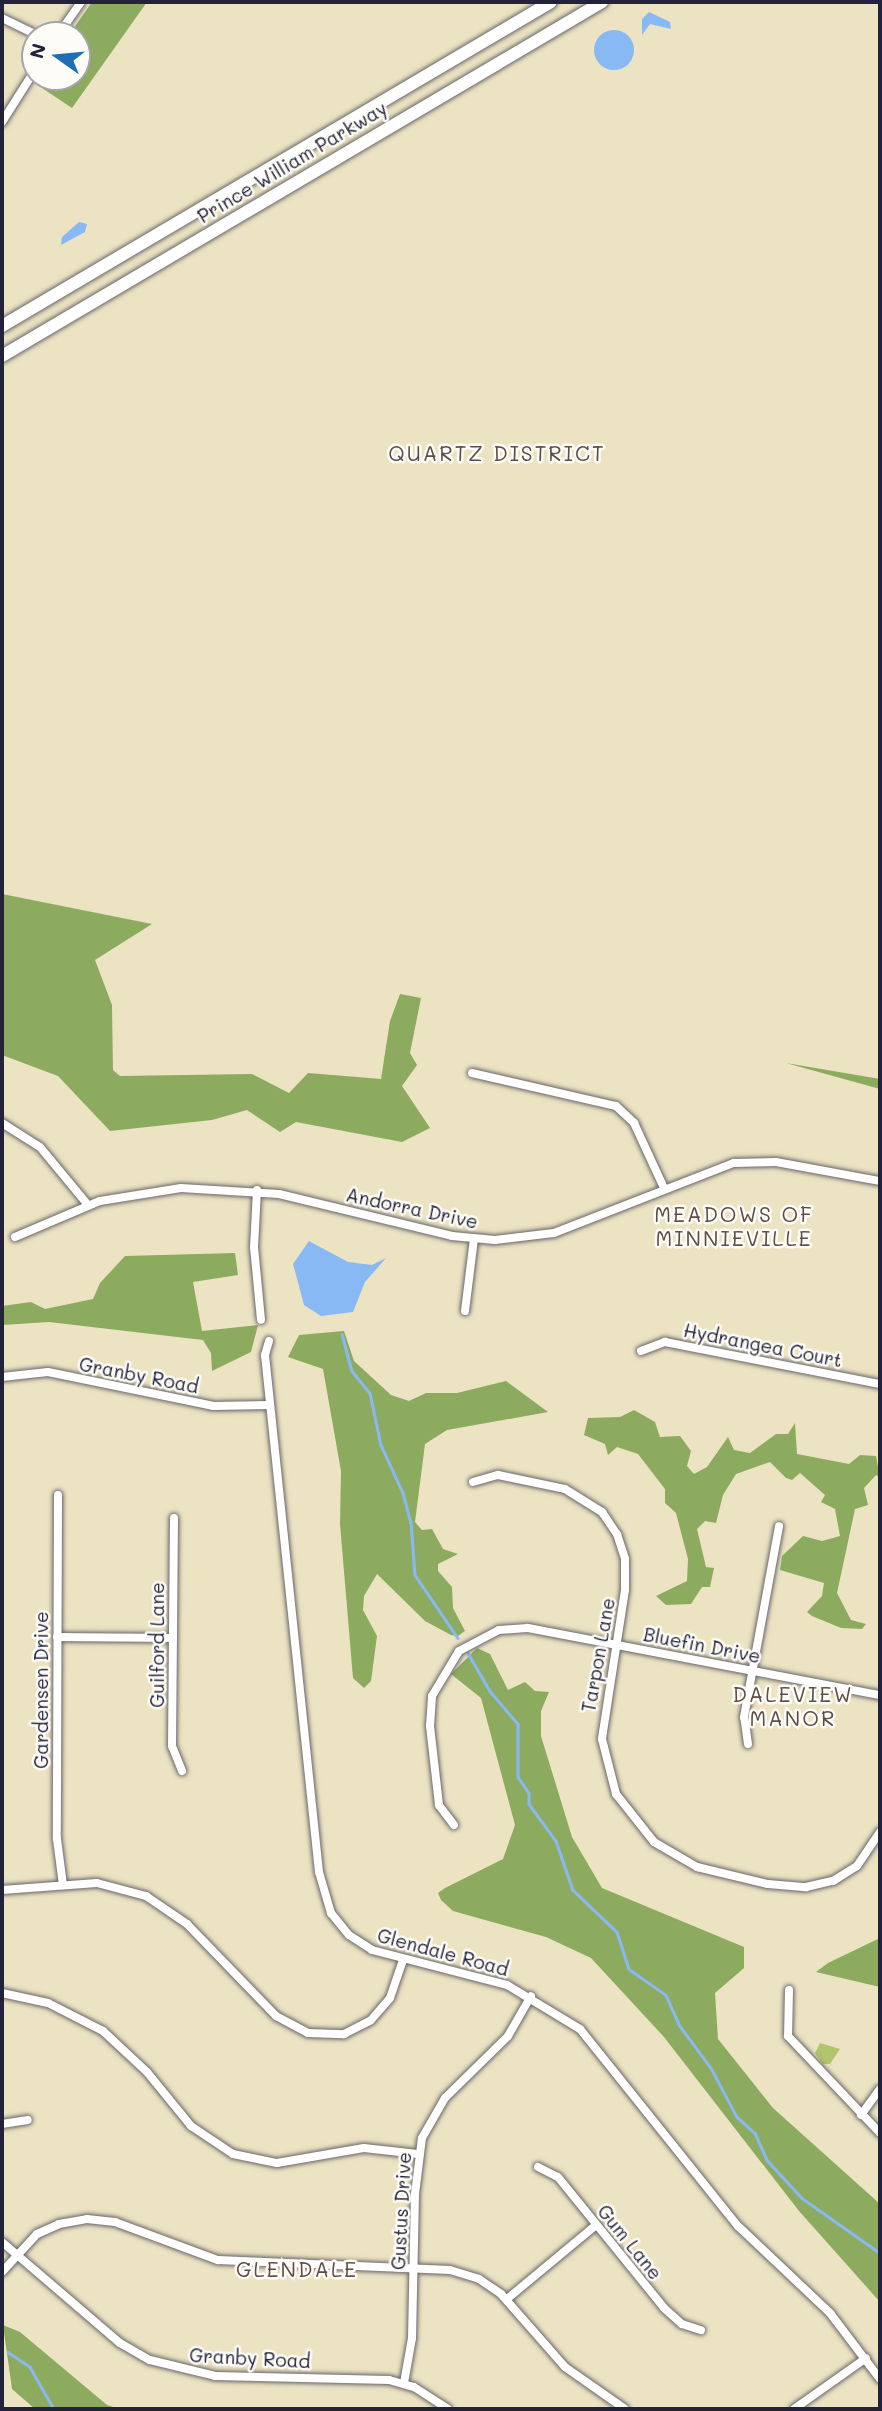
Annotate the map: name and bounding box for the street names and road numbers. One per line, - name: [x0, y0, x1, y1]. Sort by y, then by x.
- street label: Prince William Parkway: [193, 96, 391, 228]
- street label: Andorra Drive: [344, 1183, 480, 1233]
- street label: Hydrangea Court: [682, 1318, 844, 1372]
- street label: Granby Road: [77, 1352, 201, 1398]
- street label: Guilford Lane: [146, 1582, 168, 1708]
- street label: Tarpon Lane: [577, 1596, 619, 1714]
- street label: Gardensen Drive: [30, 1611, 52, 1769]
- street label: Bluefin Drive: [642, 1622, 762, 1668]
- street label: Glendale Road: [375, 1924, 511, 1980]
- street label: Gustus Drive: [387, 2151, 415, 2271]
- street label: Gum Lane: [593, 2200, 667, 2284]
- street label: Granby Road: [189, 2343, 311, 2373]

